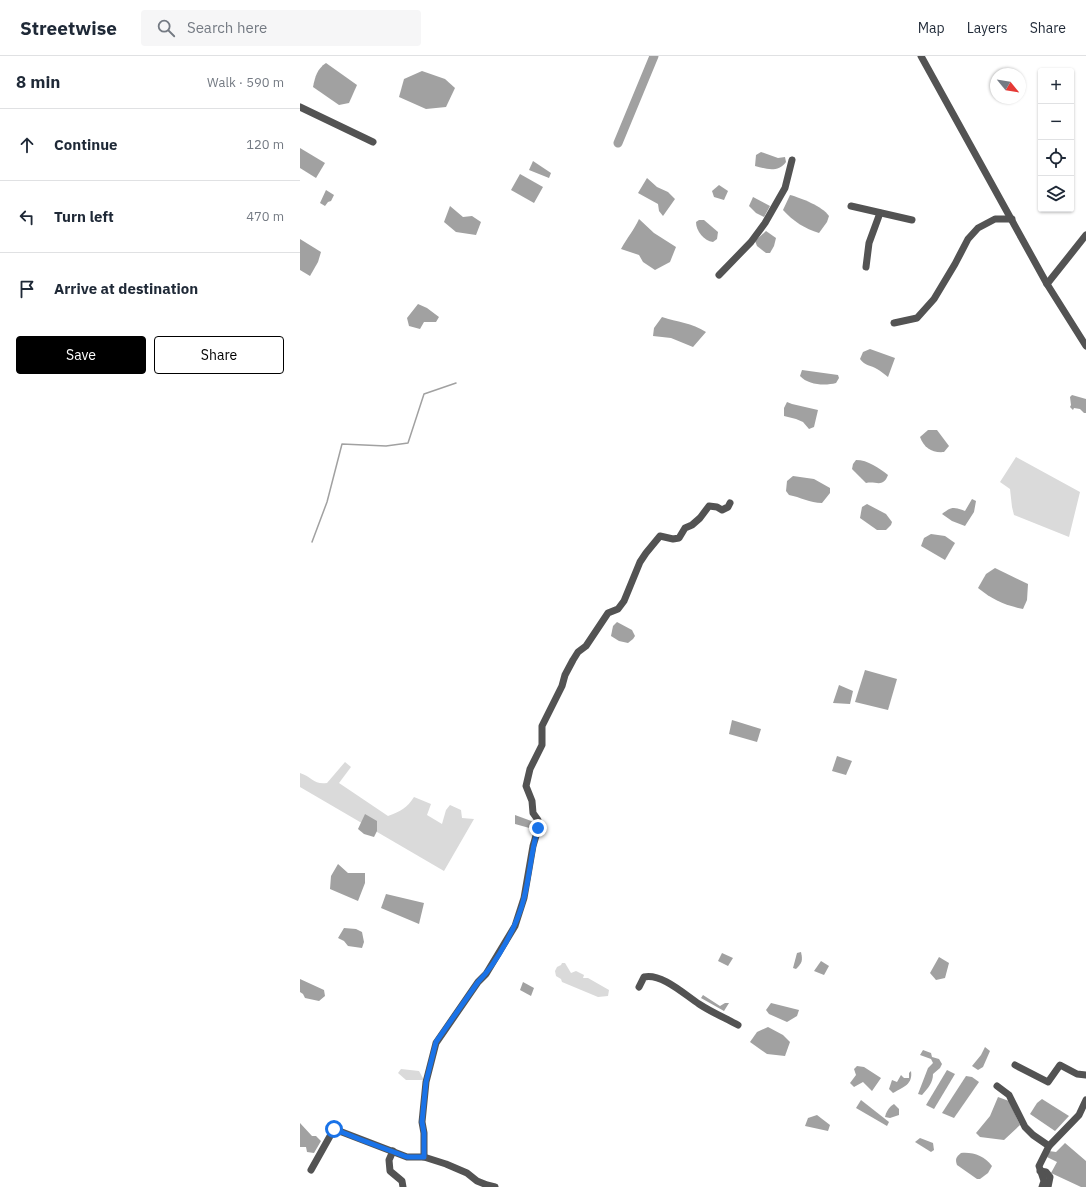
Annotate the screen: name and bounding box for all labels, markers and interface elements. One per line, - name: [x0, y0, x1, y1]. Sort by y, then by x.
- search box: [141, 10, 421, 46]
- text: Streetwise: [20, 16, 117, 40]
- icon: search: [155, 17, 177, 39]
- text: Search here: [187, 18, 267, 37]
- text: Map: [918, 19, 945, 37]
- text: Layers: [967, 19, 1008, 37]
- text: Share: [1030, 19, 1066, 37]
- north arrow: [990, 68, 1026, 104]
- map controls: [1038, 68, 1074, 212]
- button: +: [1038, 68, 1074, 104]
- text: 8 min: [16, 71, 60, 93]
- text: Walk · 590 m: [207, 74, 284, 91]
- button: −: [1038, 104, 1074, 140]
- icon: ahead: [16, 134, 38, 156]
- text: Continue: [54, 135, 118, 154]
- text: 120 m: [246, 136, 284, 153]
- button: locate: [1038, 140, 1074, 176]
- button: layers: [1038, 176, 1074, 212]
- icon: left: [16, 206, 38, 228]
- text: Turn left: [54, 207, 114, 226]
- text: 470 m: [246, 208, 284, 225]
- icon: arrive: [16, 278, 38, 300]
- text: Arrive at destination: [54, 279, 198, 298]
- button: Save: [16, 336, 146, 374]
- button: Share: [154, 336, 284, 374]
- route end: [529, 819, 547, 837]
- route start: [325, 1120, 343, 1138]

